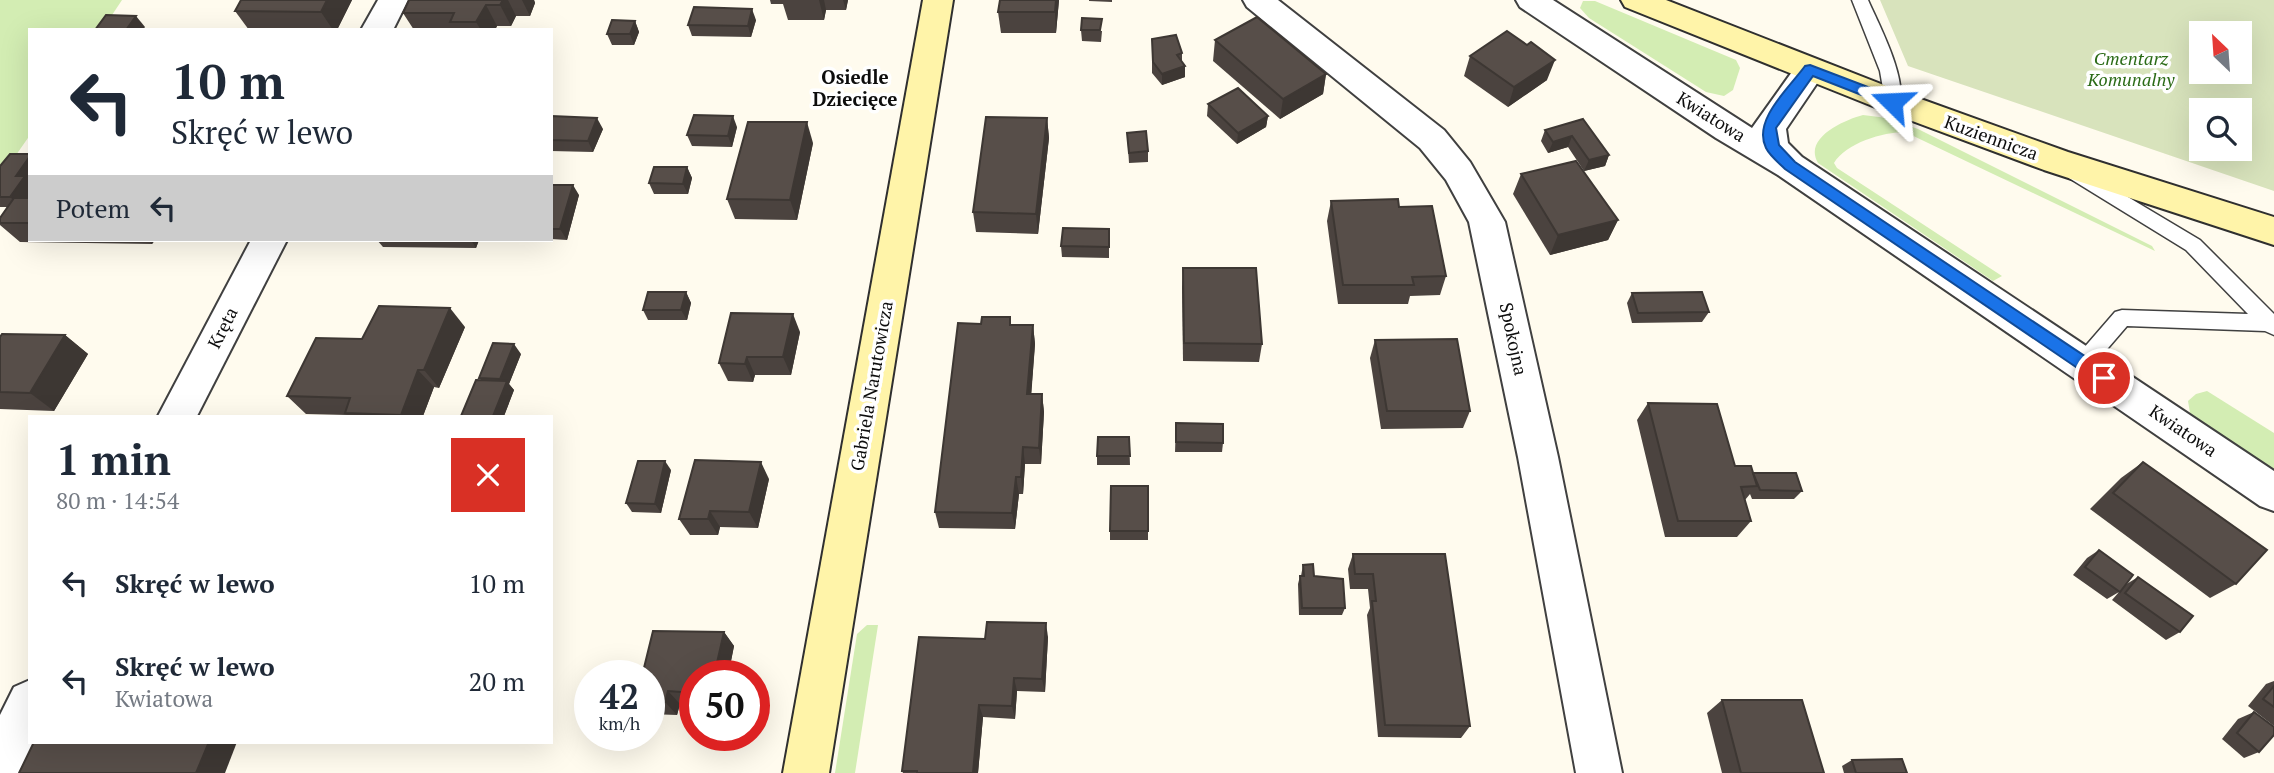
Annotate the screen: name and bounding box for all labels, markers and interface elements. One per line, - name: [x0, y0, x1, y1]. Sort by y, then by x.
- north arrow: [2189, 21, 2252, 84]
- map controls: [2189, 21, 2252, 161]
- park label: Cmentarz Komunalny: [2086, 46, 2175, 91]
- text: 10 m: [171, 48, 285, 113]
- icon: left: [56, 56, 147, 147]
- district label: Osiedle Dziecięce: [813, 64, 897, 111]
- position arrow: [1855, 65, 1929, 139]
- street label: Kwiatowa: [1673, 86, 1750, 147]
- button: search: [2189, 98, 2252, 161]
- street label: Kuziennicza: [1941, 109, 2041, 165]
- text: Skręć w lewo: [171, 111, 353, 153]
- icon: left: [144, 189, 182, 227]
- text: Potem: [56, 191, 130, 225]
- street label: Gabriela Narutowicza: [844, 299, 898, 473]
- street label: Spokojna: [1495, 300, 1533, 377]
- street label: Kręta: [202, 303, 243, 352]
- pin: [2074, 348, 2134, 408]
- icon: arrive: [2085, 359, 2123, 397]
- street label: Kwiatowa: [2145, 399, 2222, 462]
- text: 1 min: [56, 431, 171, 487]
- button: close: [451, 438, 525, 512]
- text: 80 m · 14:54: [56, 485, 179, 516]
- icon: left: [56, 564, 94, 602]
- text: Skręć w lewo: [115, 566, 275, 600]
- text: 10 m: [469, 566, 525, 600]
- text: Skręć w lewo: [115, 649, 275, 683]
- speed limit sign: 50: [679, 660, 770, 751]
- icon: left: [56, 662, 94, 700]
- text: 20 m: [469, 664, 525, 698]
- text: 42: [600, 673, 639, 719]
- text: Kwiatowa: [115, 683, 213, 714]
- text: km/h: [599, 711, 640, 735]

